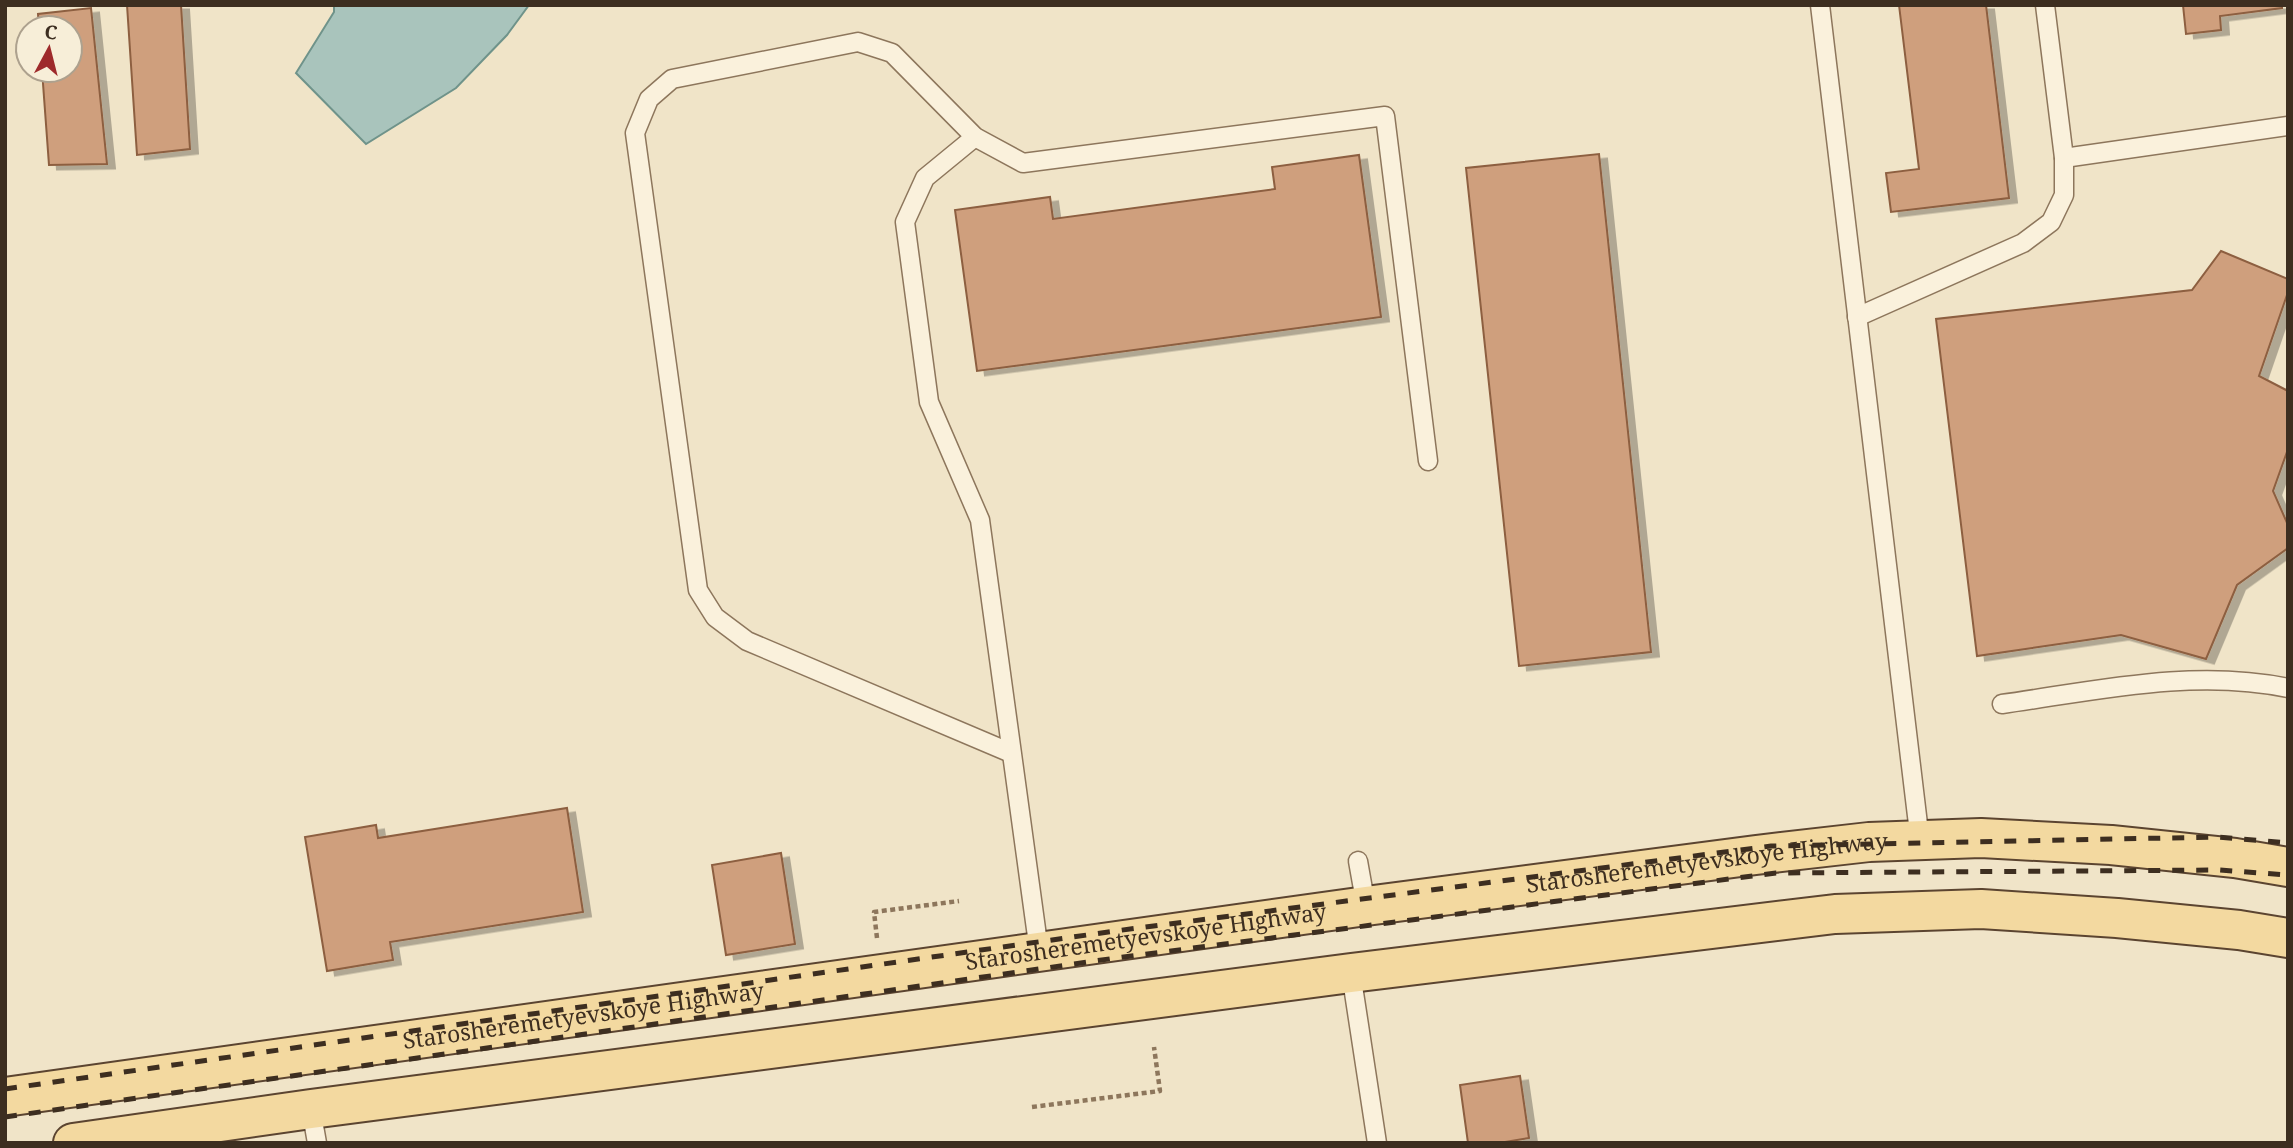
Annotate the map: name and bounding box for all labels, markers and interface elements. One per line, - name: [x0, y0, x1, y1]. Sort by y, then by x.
- north arrow: [14, 14, 84, 84]
- text: С: [43, 18, 59, 46]
- street label: Starosheremetyevskoye Highway: [1524, 824, 1888, 900]
- street label: Starosheremetyevskoye Highway: [963, 895, 1328, 977]
- street label: Starosheremetyevskoye Highway: [401, 974, 766, 1056]

